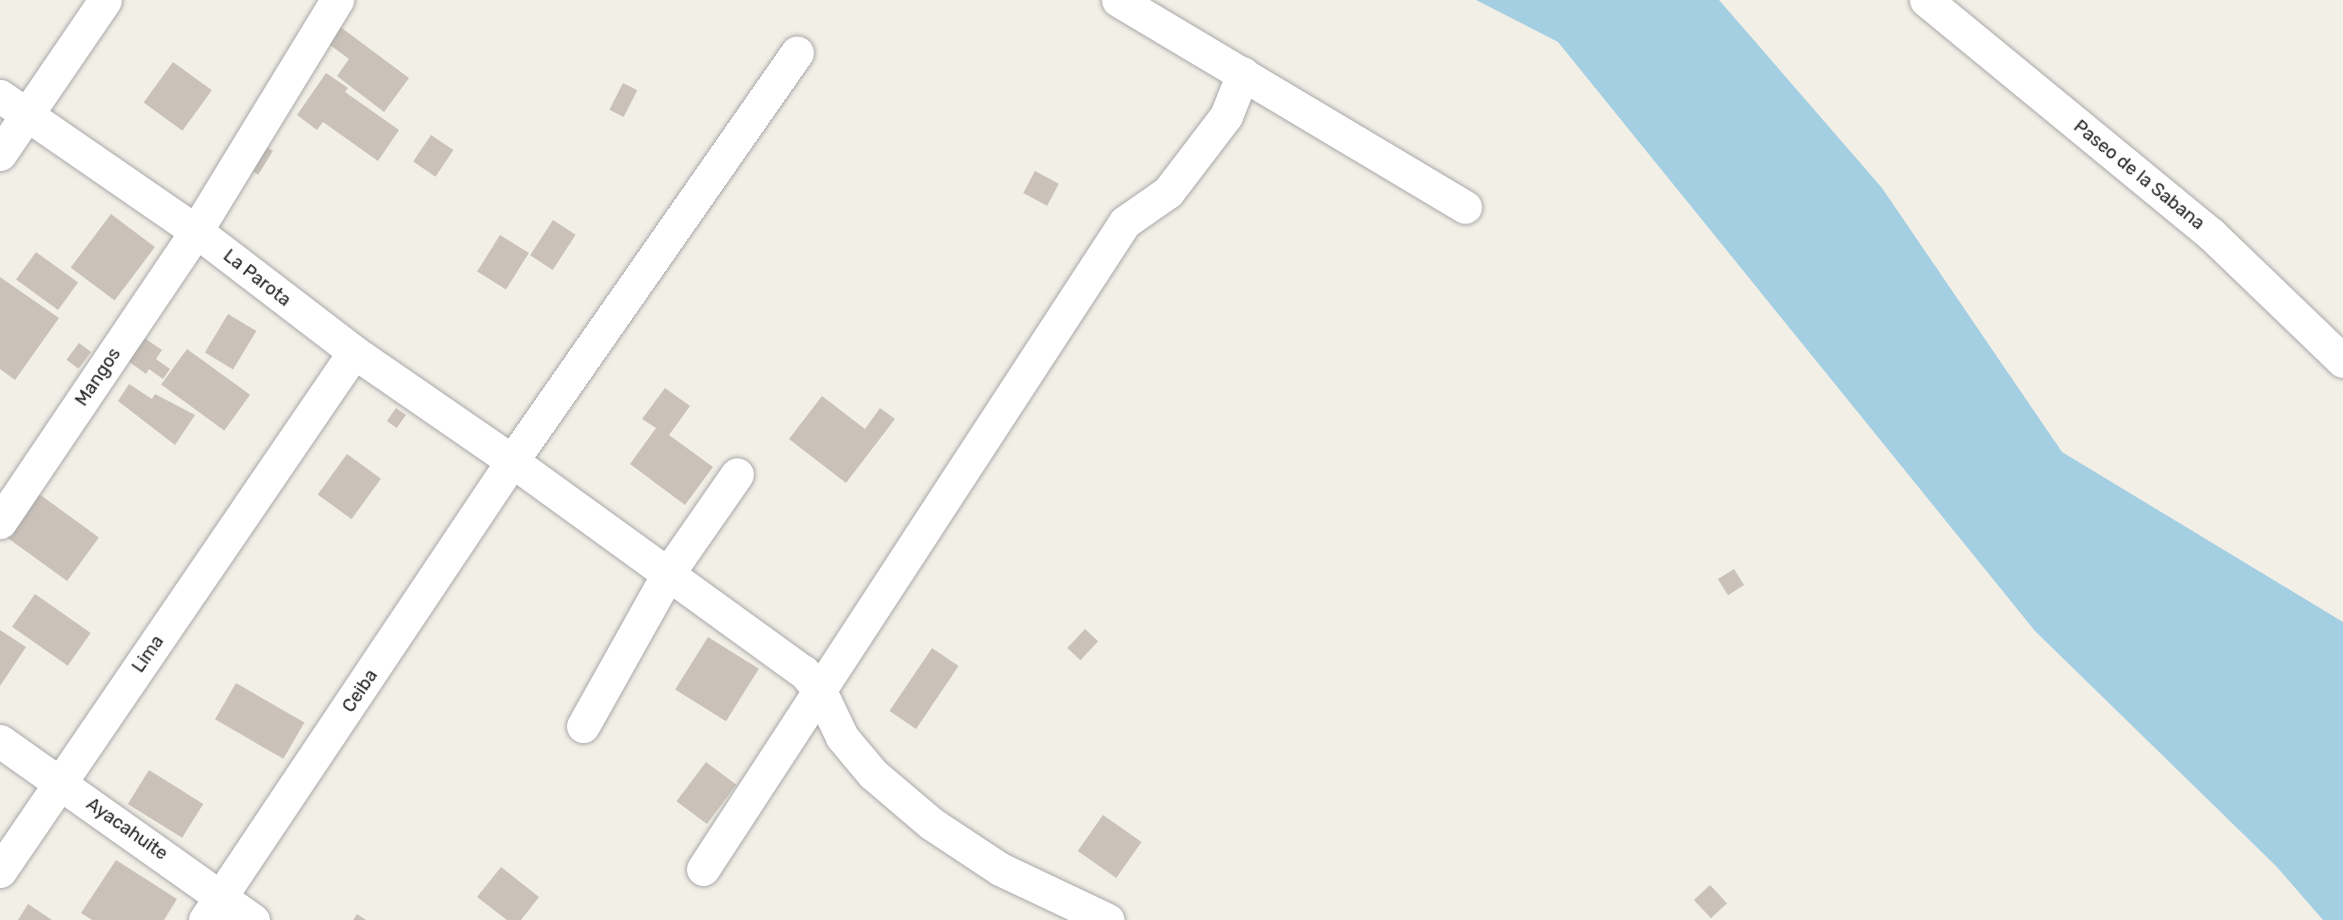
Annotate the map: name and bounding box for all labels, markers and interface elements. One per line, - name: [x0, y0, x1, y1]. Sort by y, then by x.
- street label: Paseo de la Sabana: [2069, 116, 2209, 234]
- street label: La Parota: [219, 245, 295, 311]
- street label: Mangos: [71, 344, 125, 410]
- street label: Lima: [128, 631, 168, 677]
- street label: Ceiba: [338, 665, 382, 717]
- street label: Ayacahuite: [82, 793, 172, 865]

